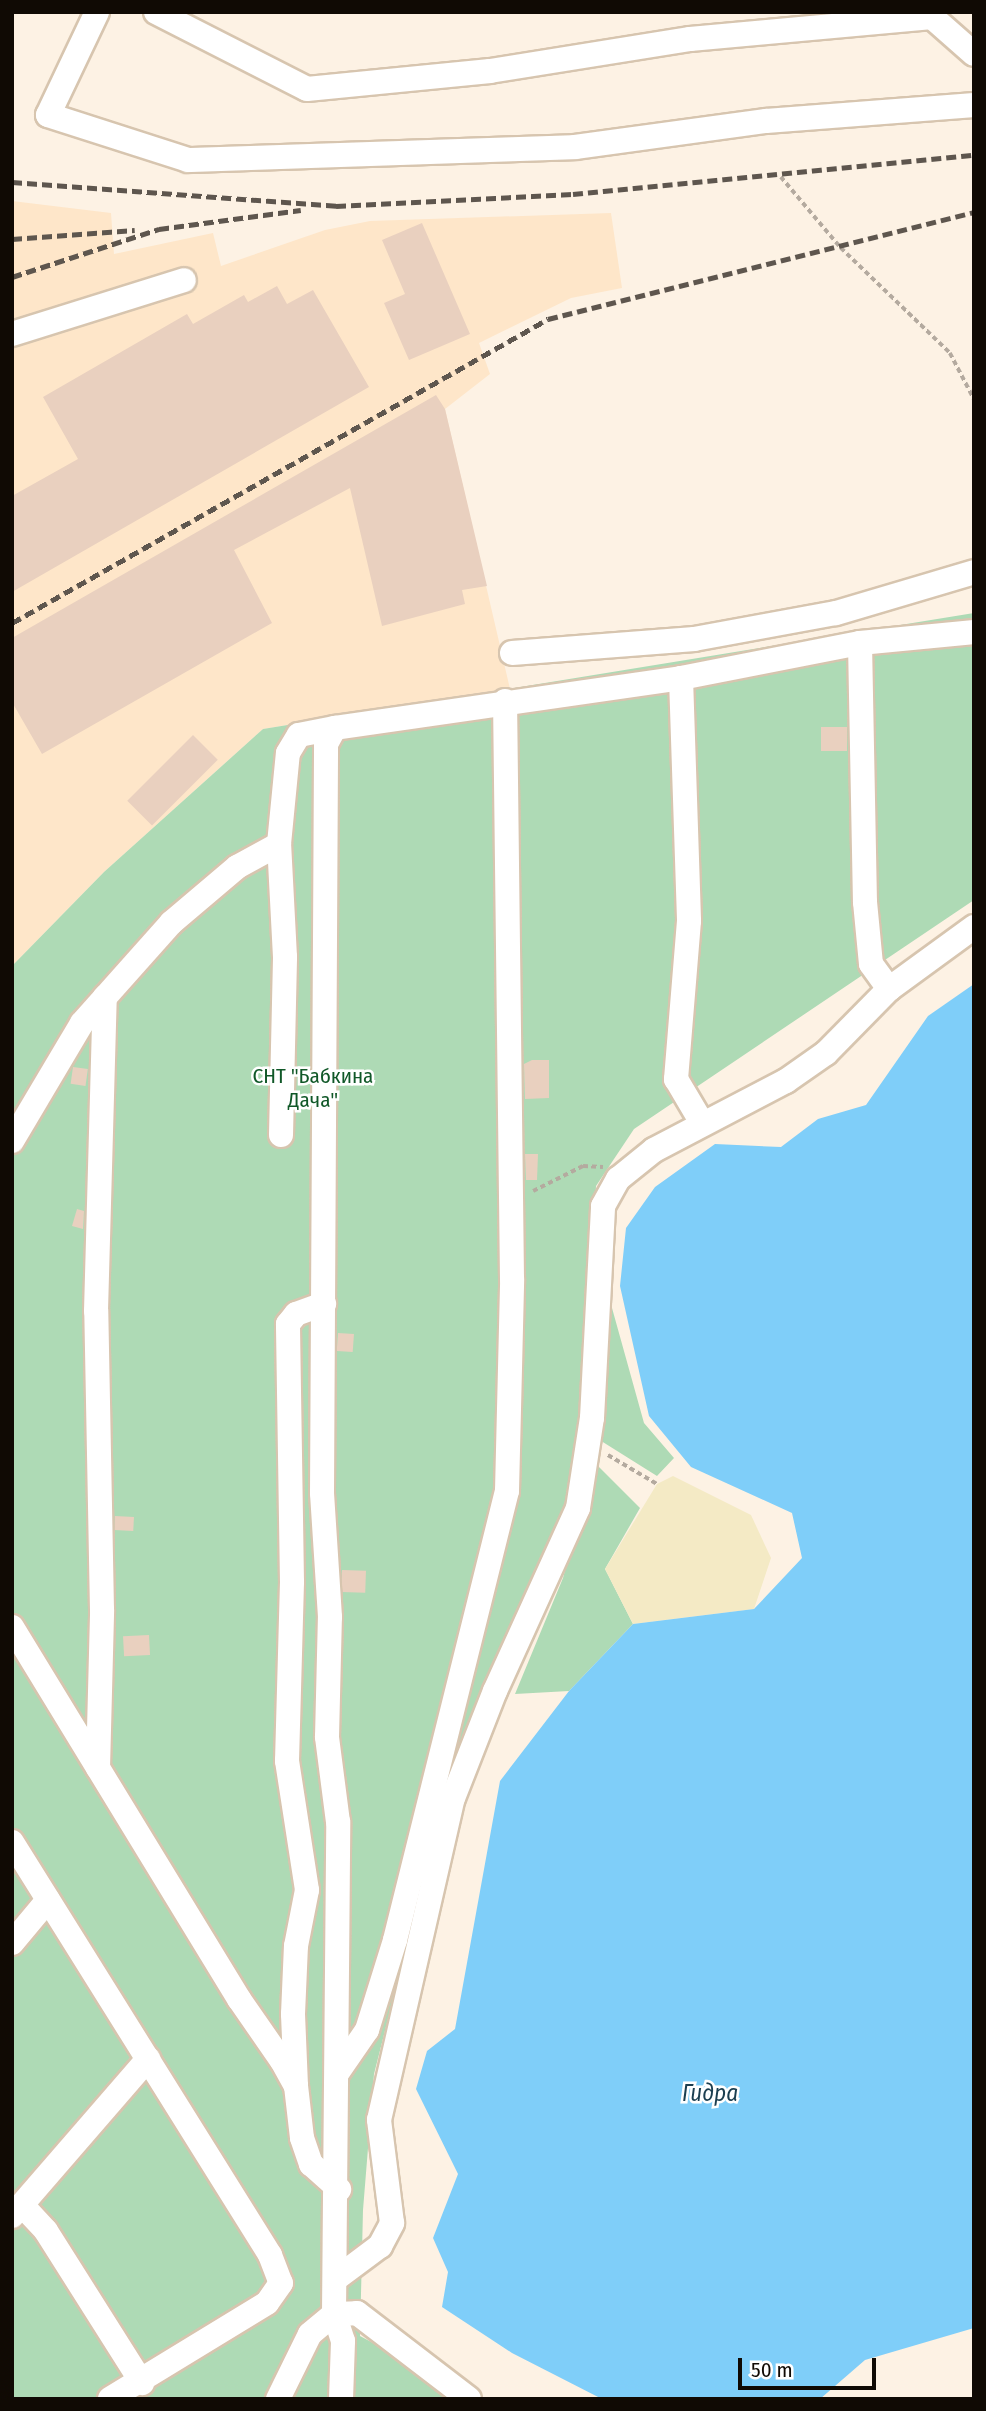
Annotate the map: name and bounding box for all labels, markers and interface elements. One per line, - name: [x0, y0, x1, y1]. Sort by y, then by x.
- park label: СНТ "Бабкина Дача": [253, 1063, 373, 1113]
- water label: Гидра: [682, 2079, 738, 2107]
- scale bar: [741, 2344, 879, 2388]
- text: 50 m: [751, 2357, 793, 2383]

